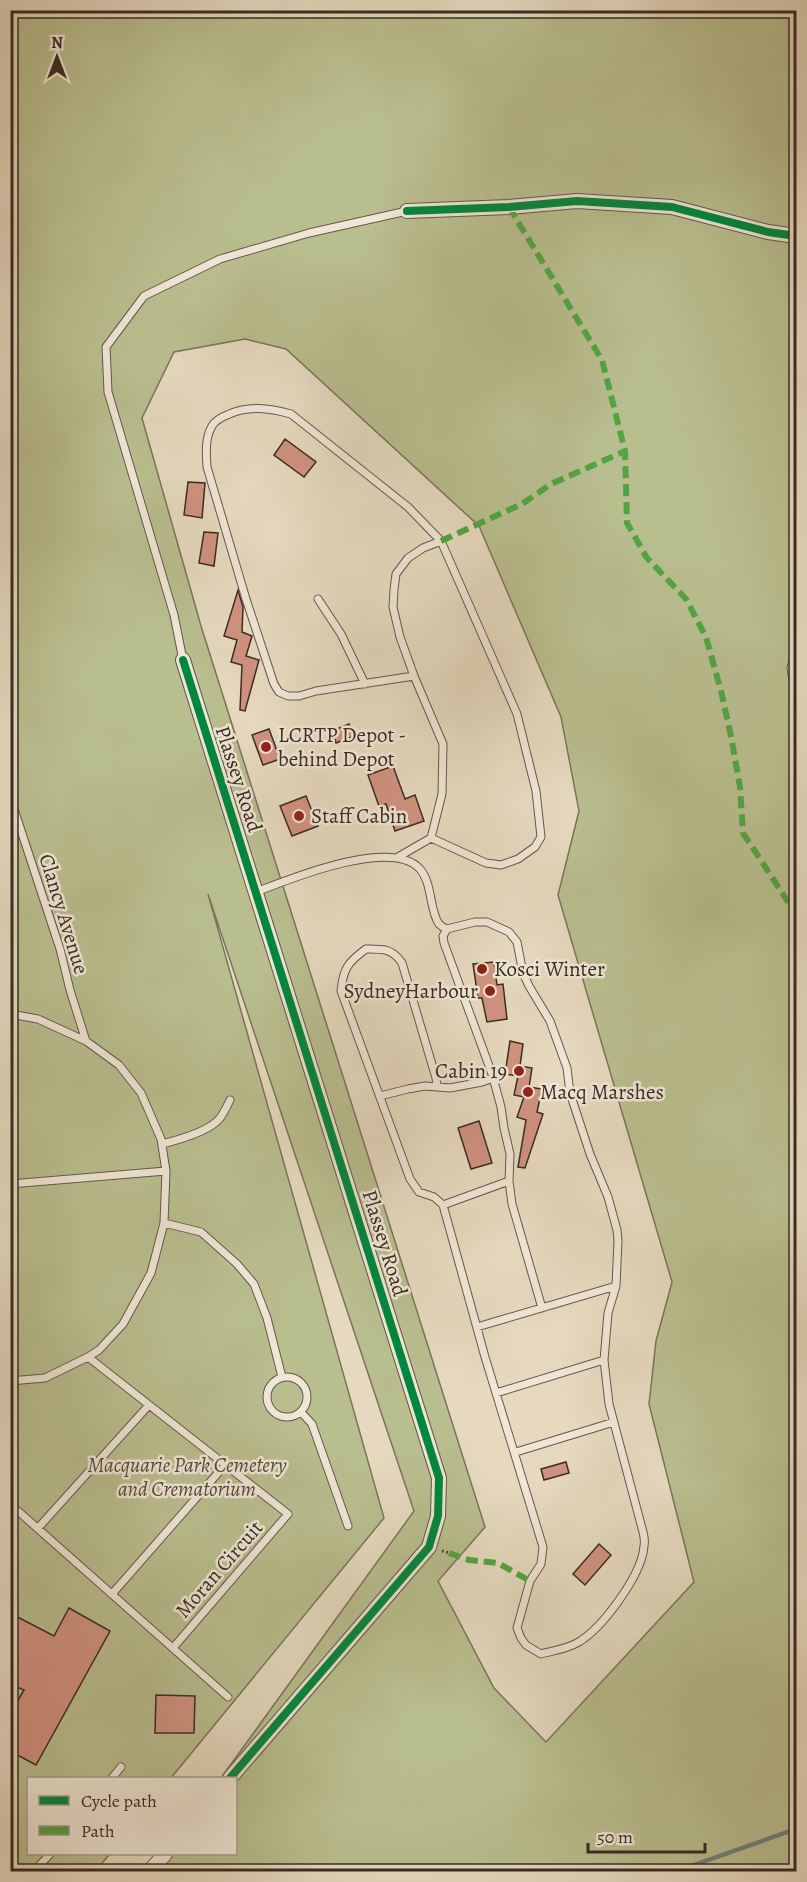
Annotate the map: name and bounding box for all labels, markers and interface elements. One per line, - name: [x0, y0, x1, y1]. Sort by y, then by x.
- north arrow: [27, 27, 87, 87]
- text: N: [51, 32, 63, 54]
- place label: LCRTP Depot - behind Depot: [278, 721, 406, 773]
- street label: Plassey Road: [209, 722, 270, 836]
- marker: LCRTP Depot - behind Depot: [259, 740, 273, 754]
- place label: Staff Cabin: [311, 802, 407, 830]
- marker: Staff Cabin: [292, 809, 306, 823]
- street label: Clancy Avenue: [32, 850, 96, 978]
- place label: Kosci Winter: [494, 955, 605, 983]
- marker: Kosci Winter: [475, 962, 489, 976]
- place label: SydneyHarbour: [344, 977, 478, 1005]
- marker: SydneyHarbour: [483, 984, 497, 998]
- place label: Cabin 19: [435, 1057, 507, 1085]
- marker: Cabin 19: [512, 1064, 526, 1078]
- place label: Macq Marshes: [540, 1078, 664, 1106]
- marker: Macq Marshes: [521, 1085, 535, 1099]
- street label: Plassey Road: [356, 1186, 415, 1300]
- park label: Macquarie Park Cemetery and Crematorium: [87, 1451, 287, 1503]
- street label: Moran Circuit: [169, 1514, 269, 1624]
- legend: [27, 1777, 237, 1855]
- text: Cycle path: [81, 1789, 157, 1813]
- scale bar: [588, 1816, 705, 1854]
- text: Path: [81, 1819, 115, 1843]
- text: 50 m: [597, 1825, 633, 1849]

